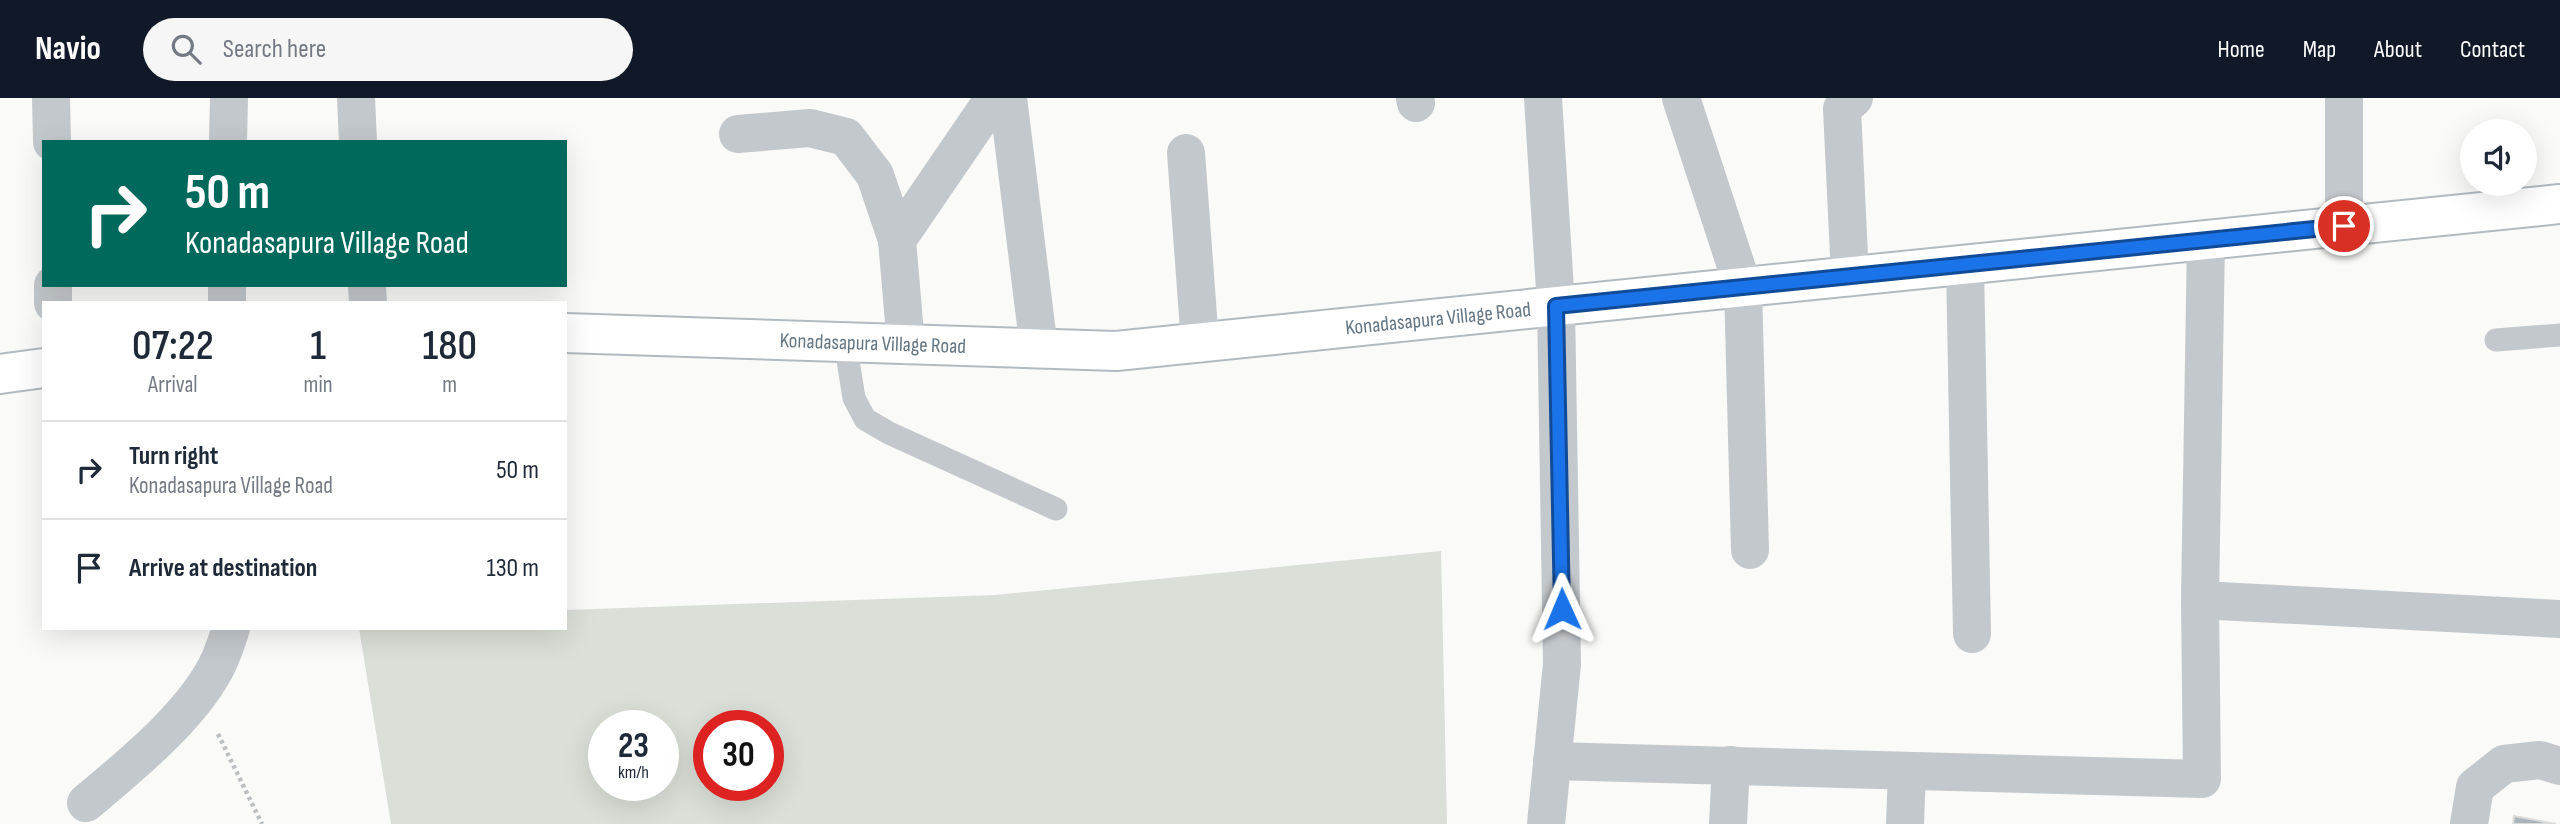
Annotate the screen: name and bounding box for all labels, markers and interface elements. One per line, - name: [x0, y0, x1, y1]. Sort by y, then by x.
- search box: [143, 18, 633, 81]
- text: Navio: [35, 29, 101, 69]
- icon: search: [167, 30, 205, 68]
- text: Search here: [223, 34, 326, 65]
- text: Home: [2217, 35, 2265, 64]
- text: Map: [2303, 35, 2336, 64]
- text: About: [2374, 35, 2422, 64]
- text: Contact: [2460, 35, 2525, 64]
- map controls: [2460, 119, 2537, 196]
- button: sound: [2460, 119, 2537, 196]
- text: 50 m: [185, 164, 270, 223]
- icon: right: [70, 168, 161, 259]
- pin: [2314, 196, 2374, 256]
- icon: arrive: [2325, 207, 2363, 245]
- text: Konadasapura Village Road: [185, 224, 469, 263]
- street label: Konadasapura Village Road: [1344, 296, 1532, 340]
- text: 07:22: [132, 321, 214, 372]
- text: 1: [310, 321, 326, 372]
- text: 180: [423, 321, 477, 372]
- street label: Konadasapura Village Road: [779, 328, 966, 359]
- text: Arrival: [148, 371, 198, 399]
- text: min: [304, 371, 333, 399]
- text: m: [442, 371, 457, 399]
- text: Turn right: [129, 441, 218, 472]
- icon: right: [70, 451, 108, 489]
- text: 50 m: [496, 455, 539, 486]
- text: Konadasapura Village Road: [129, 472, 333, 500]
- icon: arrive: [70, 549, 108, 587]
- text: Arrive at destination: [129, 553, 317, 584]
- text: 130 m: [487, 553, 539, 584]
- position arrow: [1525, 572, 1599, 646]
- speed limit sign: 30: [693, 710, 784, 801]
- text: 23: [618, 725, 649, 768]
- text: km/h: [618, 762, 649, 783]

